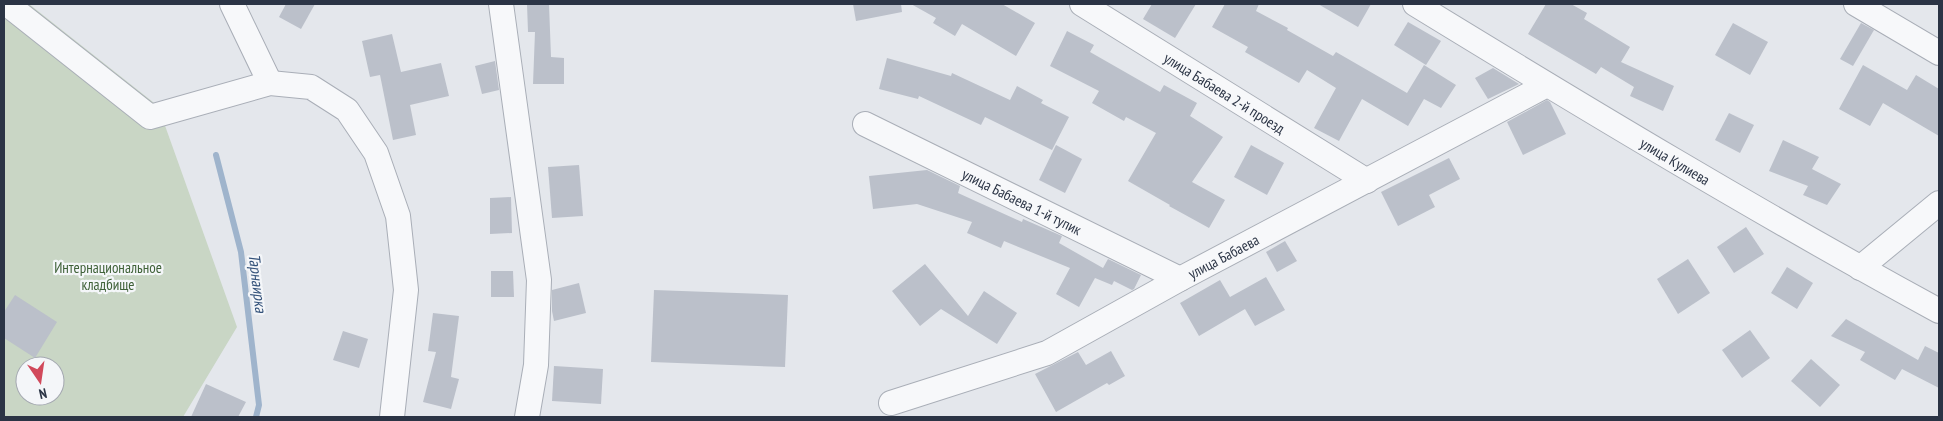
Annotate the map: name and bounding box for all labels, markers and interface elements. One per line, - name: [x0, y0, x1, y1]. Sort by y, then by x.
- street label: улица Бабаева 2-й проезд: [1161, 48, 1289, 138]
- street label: улица Кулиева: [1637, 133, 1714, 189]
- street label: улица Бабаева 1-й тупик: [959, 164, 1085, 239]
- street label: улица Бабаева: [1185, 230, 1262, 283]
- water label: Тарнаирка: [244, 253, 272, 315]
- park label: Интернациональное кладбище: [54, 258, 162, 294]
- north arrow: [15, 356, 65, 406]
- text: N: [37, 384, 49, 403]

